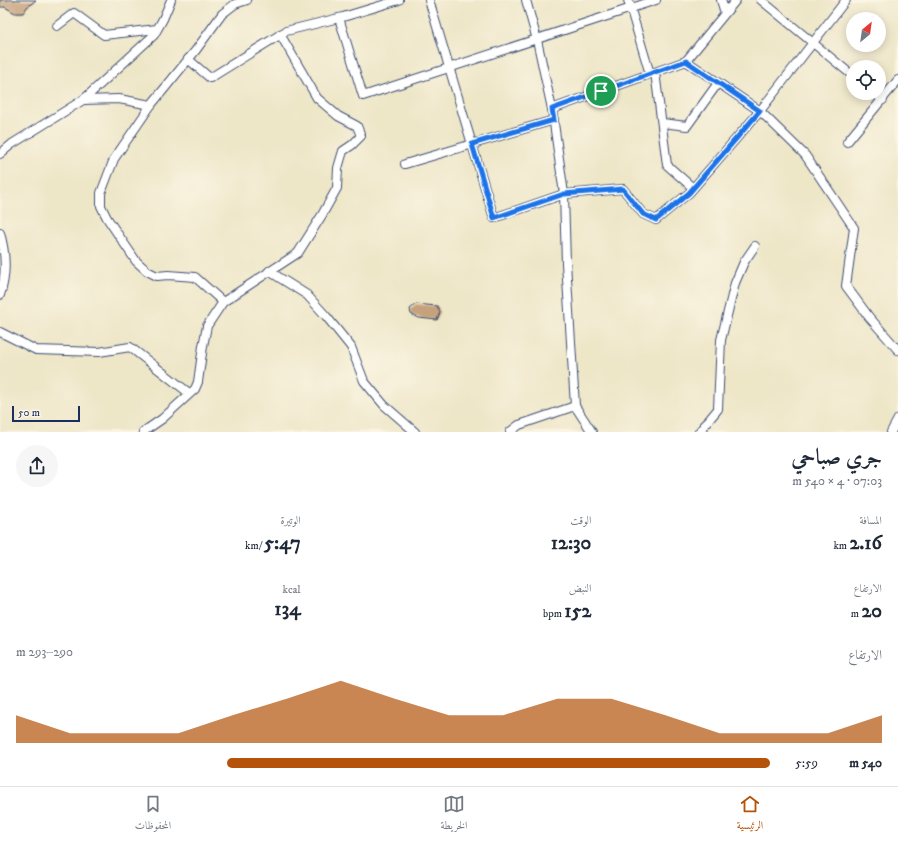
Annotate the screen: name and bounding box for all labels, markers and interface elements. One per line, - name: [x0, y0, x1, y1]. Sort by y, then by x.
- north arrow: [846, 12, 886, 52]
- map controls: [846, 12, 886, 100]
- button: locate: [846, 60, 886, 100]
- pin: [584, 74, 618, 108]
- icon: arrive: [590, 80, 612, 102]
- scale bar: [12, 404, 80, 423]
- text: 50 m: [18, 406, 40, 420]
- text: جري صباحي: [791, 444, 882, 471]
- button: share: [16, 445, 58, 487]
- text: 07:03 · 4 × 540 m: [792, 473, 882, 489]
- text: الوتيرة: [280, 514, 301, 528]
- text: الوقت: [570, 514, 591, 528]
- text: المسافة: [860, 514, 882, 528]
- text: 5:47: [264, 531, 301, 556]
- text: 12:30: [551, 531, 591, 556]
- text: 2.16: [849, 531, 882, 556]
- text: /km: [245, 539, 264, 553]
- text: km: [833, 539, 849, 553]
- text: النبض: [569, 582, 591, 596]
- text: الارتفاع: [853, 582, 882, 596]
- text: kcal: [283, 583, 301, 597]
- text: 134: [274, 597, 301, 622]
- text: 152: [564, 599, 591, 624]
- text: 20: [861, 599, 882, 624]
- text: bpm: [543, 607, 564, 621]
- text: m: [851, 607, 861, 621]
- text: 290–293 m: [16, 644, 73, 660]
- text: الارتفاع: [848, 647, 882, 663]
- text: 5:59: [795, 755, 818, 771]
- text: 540 m: [849, 755, 882, 771]
- tab: المحفوظات: [135, 793, 171, 836]
- tab: الخريطة: [441, 793, 467, 836]
- tab: الرئيسية: [737, 793, 763, 836]

